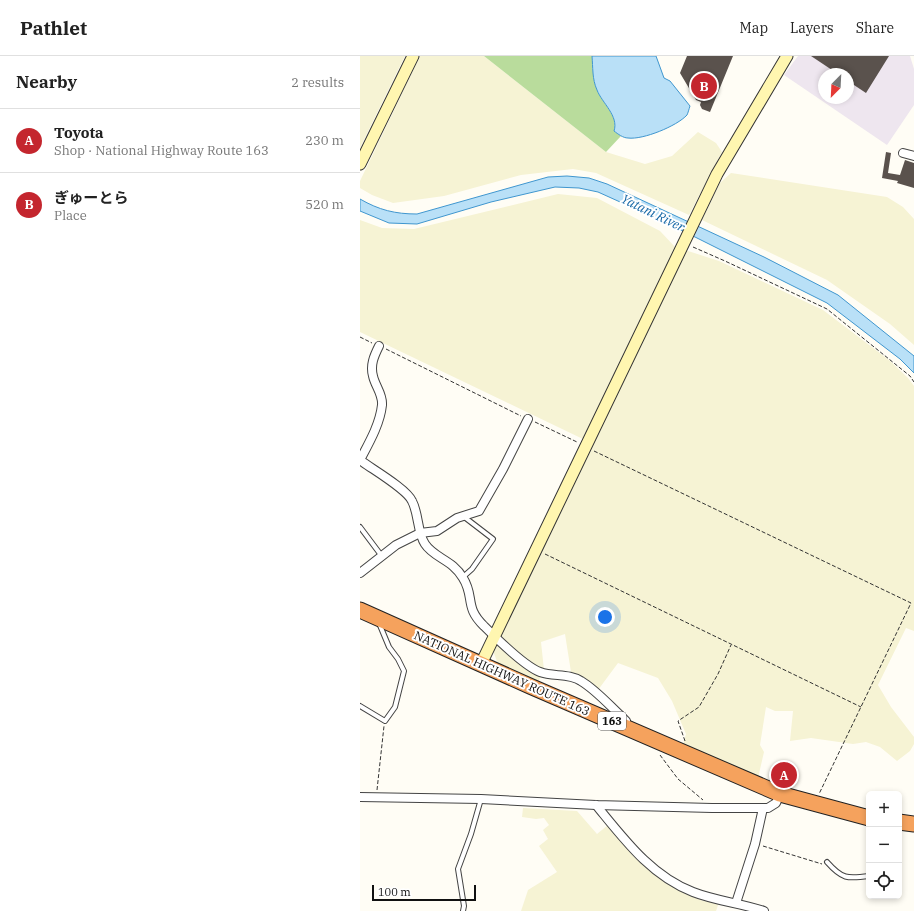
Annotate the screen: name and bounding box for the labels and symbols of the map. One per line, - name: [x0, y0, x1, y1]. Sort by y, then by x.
- north arrow: [818, 68, 854, 104]
- pin: B: [691, 71, 717, 101]
- water label: Yatani River: [618, 190, 688, 236]
- your location: [595, 607, 615, 627]
- street label: NATIONAL HIGHWAY ROUTE 163: [412, 627, 592, 719]
- road number: 163: [598, 712, 626, 730]
- pin: A: [771, 760, 797, 790]
- scale bar: [372, 883, 476, 902]

